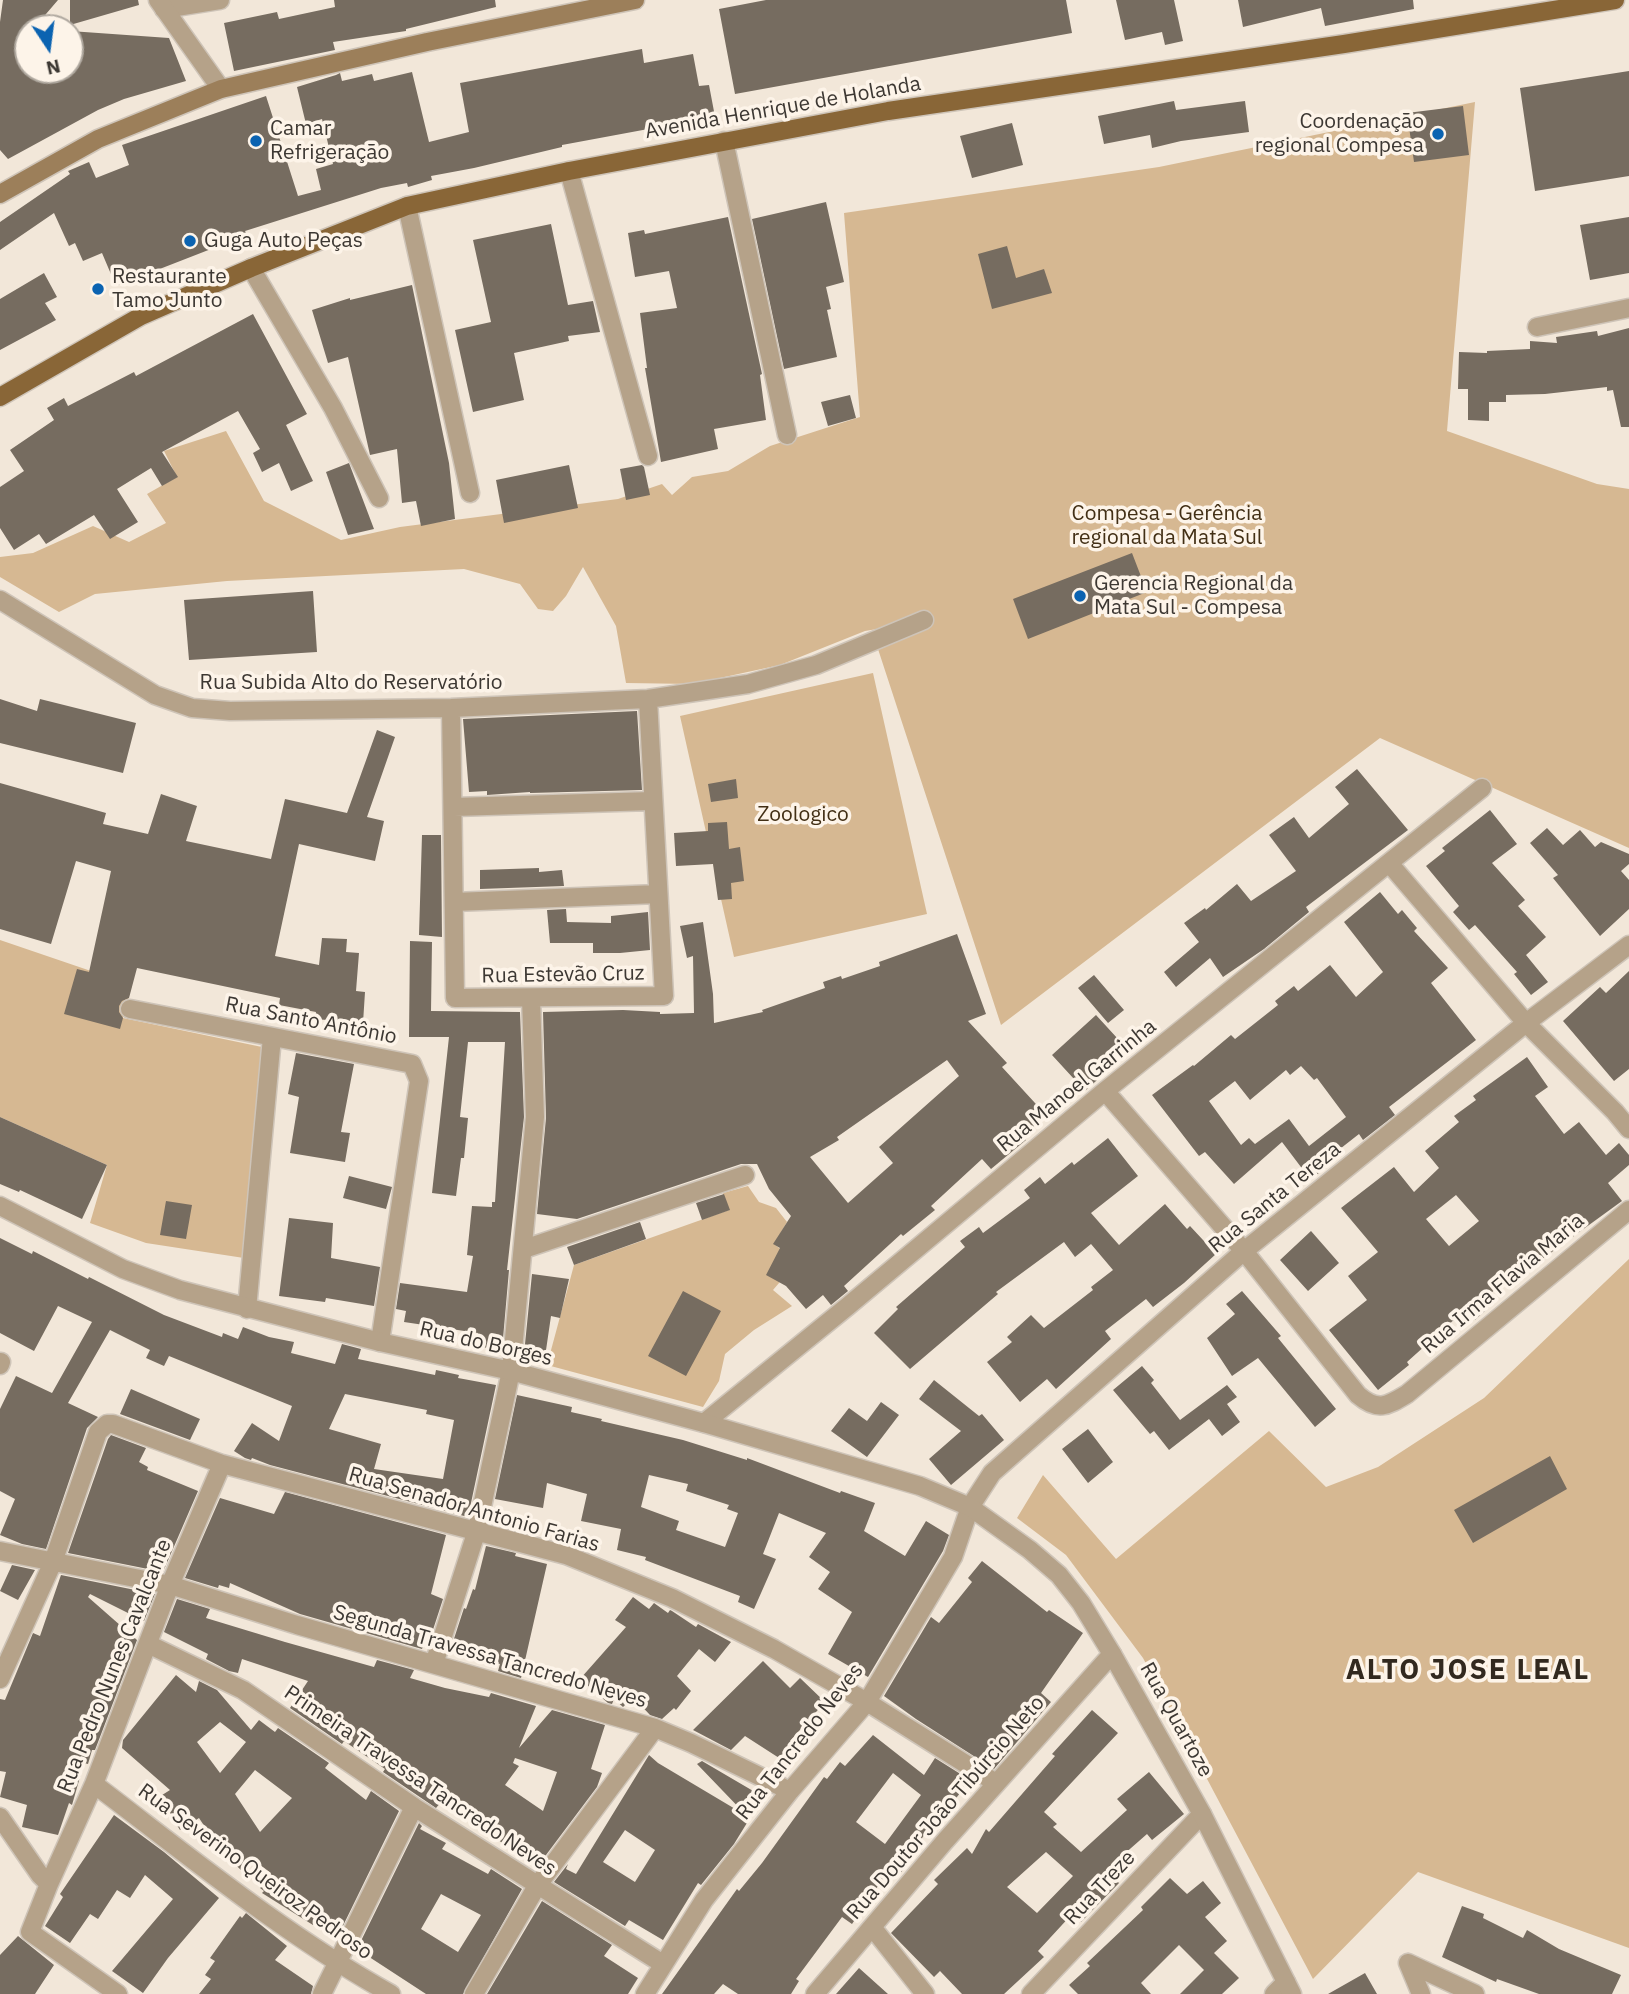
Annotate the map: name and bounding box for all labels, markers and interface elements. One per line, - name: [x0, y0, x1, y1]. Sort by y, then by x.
- north arrow: [14, 14, 84, 84]
- text: N: [44, 54, 63, 81]
- street label: Avenida Henrique de Holanda: [643, 71, 923, 145]
- place label: Coordenação regional Compesa: [1255, 109, 1424, 159]
- place label: Camar Refrigeração: [270, 116, 389, 166]
- marker: Coordenação regional Compesa: [1430, 126, 1446, 142]
- marker: Camar Refrigeração: [248, 133, 264, 149]
- place label: Guga Auto Peças: [204, 228, 363, 254]
- marker: Guga Auto Peças: [182, 233, 198, 249]
- place label: Restaurante Tamo Junto: [112, 264, 227, 314]
- marker: Restaurante Tamo Junto: [90, 281, 106, 297]
- park label: Compesa - Gerência regional da Mata Sul: [1071, 501, 1263, 551]
- place label: Gerencia Regional da Mata Sul - Compesa: [1094, 571, 1293, 621]
- marker: Gerencia Regional da Mata Sul - Compesa: [1072, 588, 1088, 604]
- street label: Rua Subida Alto do Reservatório: [200, 670, 502, 696]
- park label: Zoologico: [757, 802, 849, 828]
- street label: Rua Estevão Cruz: [481, 961, 645, 989]
- street label: Rua Santo Antônio: [223, 992, 399, 1050]
- street label: Rua Manoel Garrinha: [992, 1014, 1162, 1158]
- street label: Rua Santa Tereza: [1204, 1137, 1346, 1259]
- street label: Rua Irma Flavia Maria: [1416, 1209, 1590, 1359]
- street label: Rua do Borges: [417, 1316, 555, 1372]
- street label: Rua Senador Antonio Farias: [346, 1462, 602, 1558]
- street label: Rua Pedro Nunes Cavalcante: [53, 1536, 177, 1796]
- street label: Segunda Travessa Tancredo Neves: [330, 1600, 650, 1714]
- district label: ALTO JOSE LEAL: [1347, 1654, 1589, 1688]
- street label: Rua Quartoze: [1134, 1658, 1218, 1782]
- street label: Rua Tancredo Neves: [731, 1659, 869, 1825]
- street label: Primeira Travessa Tancredo Neves: [279, 1680, 561, 1882]
- street label: Rua Doutor João Tibúrcio Neto: [842, 1691, 1050, 1925]
- street label: Rua Severino Queiroz Pedroso: [133, 1779, 377, 1965]
- street label: Rua Treze: [1059, 1846, 1141, 1930]

